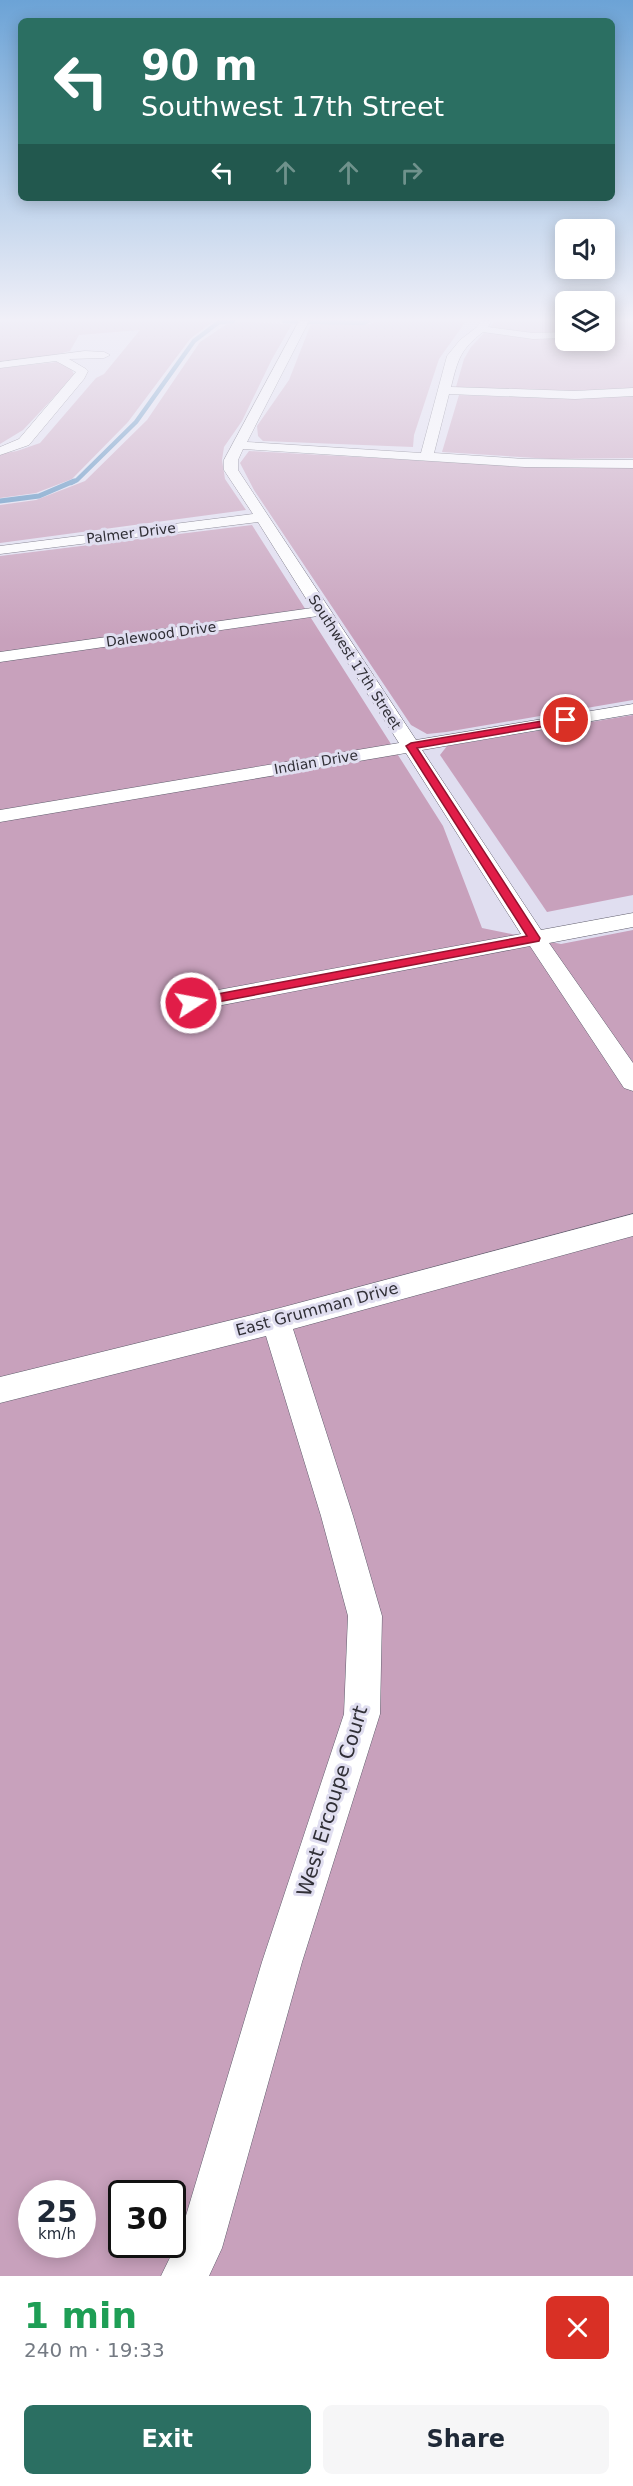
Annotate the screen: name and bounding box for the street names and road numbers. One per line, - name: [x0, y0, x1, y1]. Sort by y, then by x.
- street label: Palmer Drive: [85, 520, 177, 546]
- street label: Southwest 17th Street: [305, 592, 405, 733]
- street label: Dalewood Drive: [105, 618, 217, 650]
- street label: Indian Drive: [273, 747, 359, 777]
- street label: East Grumman Drive: [234, 1278, 400, 1340]
- street label: West Ercoupe Court: [292, 1703, 372, 1899]

